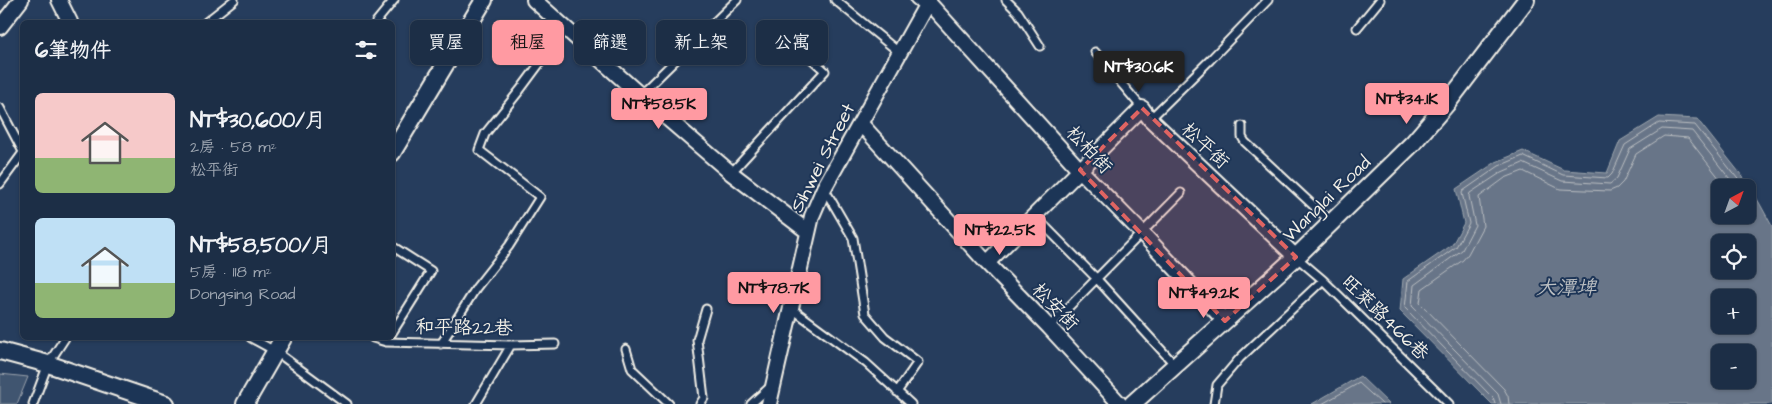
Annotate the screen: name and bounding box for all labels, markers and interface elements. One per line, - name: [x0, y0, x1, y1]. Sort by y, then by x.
- chip: 買屋: [410, 20, 482, 65]
- chip: 租屋: [492, 20, 564, 65]
- chip: 篩選: [574, 20, 646, 65]
- chip: 新上架: [656, 20, 746, 65]
- chip: 公寓: [756, 20, 828, 65]
- text: 6筆物件: [35, 36, 111, 65]
- icon: filters: [352, 36, 380, 64]
- pin: NT$30.6K: [1087, 51, 1191, 93]
- text: NT$30.6K: [1104, 56, 1174, 78]
- pin: NT$34.1K: [1355, 82, 1459, 125]
- pin: NT$58.5K: [607, 88, 711, 130]
- text: NT$34.1K: [1376, 88, 1438, 110]
- text: NT$58.5K: [622, 93, 696, 115]
- street label: Sihwei Street: [784, 98, 862, 217]
- text: NT$30,600/月: [190, 106, 326, 135]
- icon: home: [75, 113, 135, 173]
- street label: 松平街: [1175, 117, 1235, 175]
- street label: 松柏街: [1060, 120, 1118, 180]
- text: 2房 · 58 m²: [190, 136, 277, 158]
- street label: Wanglai Road: [1277, 150, 1378, 249]
- text: 松平街: [190, 159, 238, 181]
- north arrow: [1711, 179, 1756, 224]
- map controls: [1711, 179, 1756, 389]
- pin: NT$22.5K: [948, 214, 1052, 256]
- text: NT$22.5K: [965, 219, 1035, 241]
- text: NT$58,500/月: [190, 231, 332, 260]
- button: locate: [1711, 234, 1756, 279]
- icon: home: [75, 238, 135, 298]
- text: 5房 · 118 m²: [190, 261, 272, 283]
- street label: 旺萊路466巷: [1335, 269, 1435, 367]
- pin: NT$78.7K: [722, 272, 826, 314]
- water label: 大潭埤: [1536, 274, 1598, 302]
- pin: NT$49.2K: [1152, 276, 1256, 319]
- text: NT$78.7K: [739, 277, 809, 299]
- street label: 松安街: [1025, 277, 1085, 337]
- text: NT$49.2K: [1169, 282, 1239, 304]
- text: Dongsing Road: [190, 283, 295, 305]
- button: +: [1711, 289, 1756, 334]
- street label: 和平路22巷: [415, 314, 513, 342]
- button: −: [1711, 344, 1756, 389]

